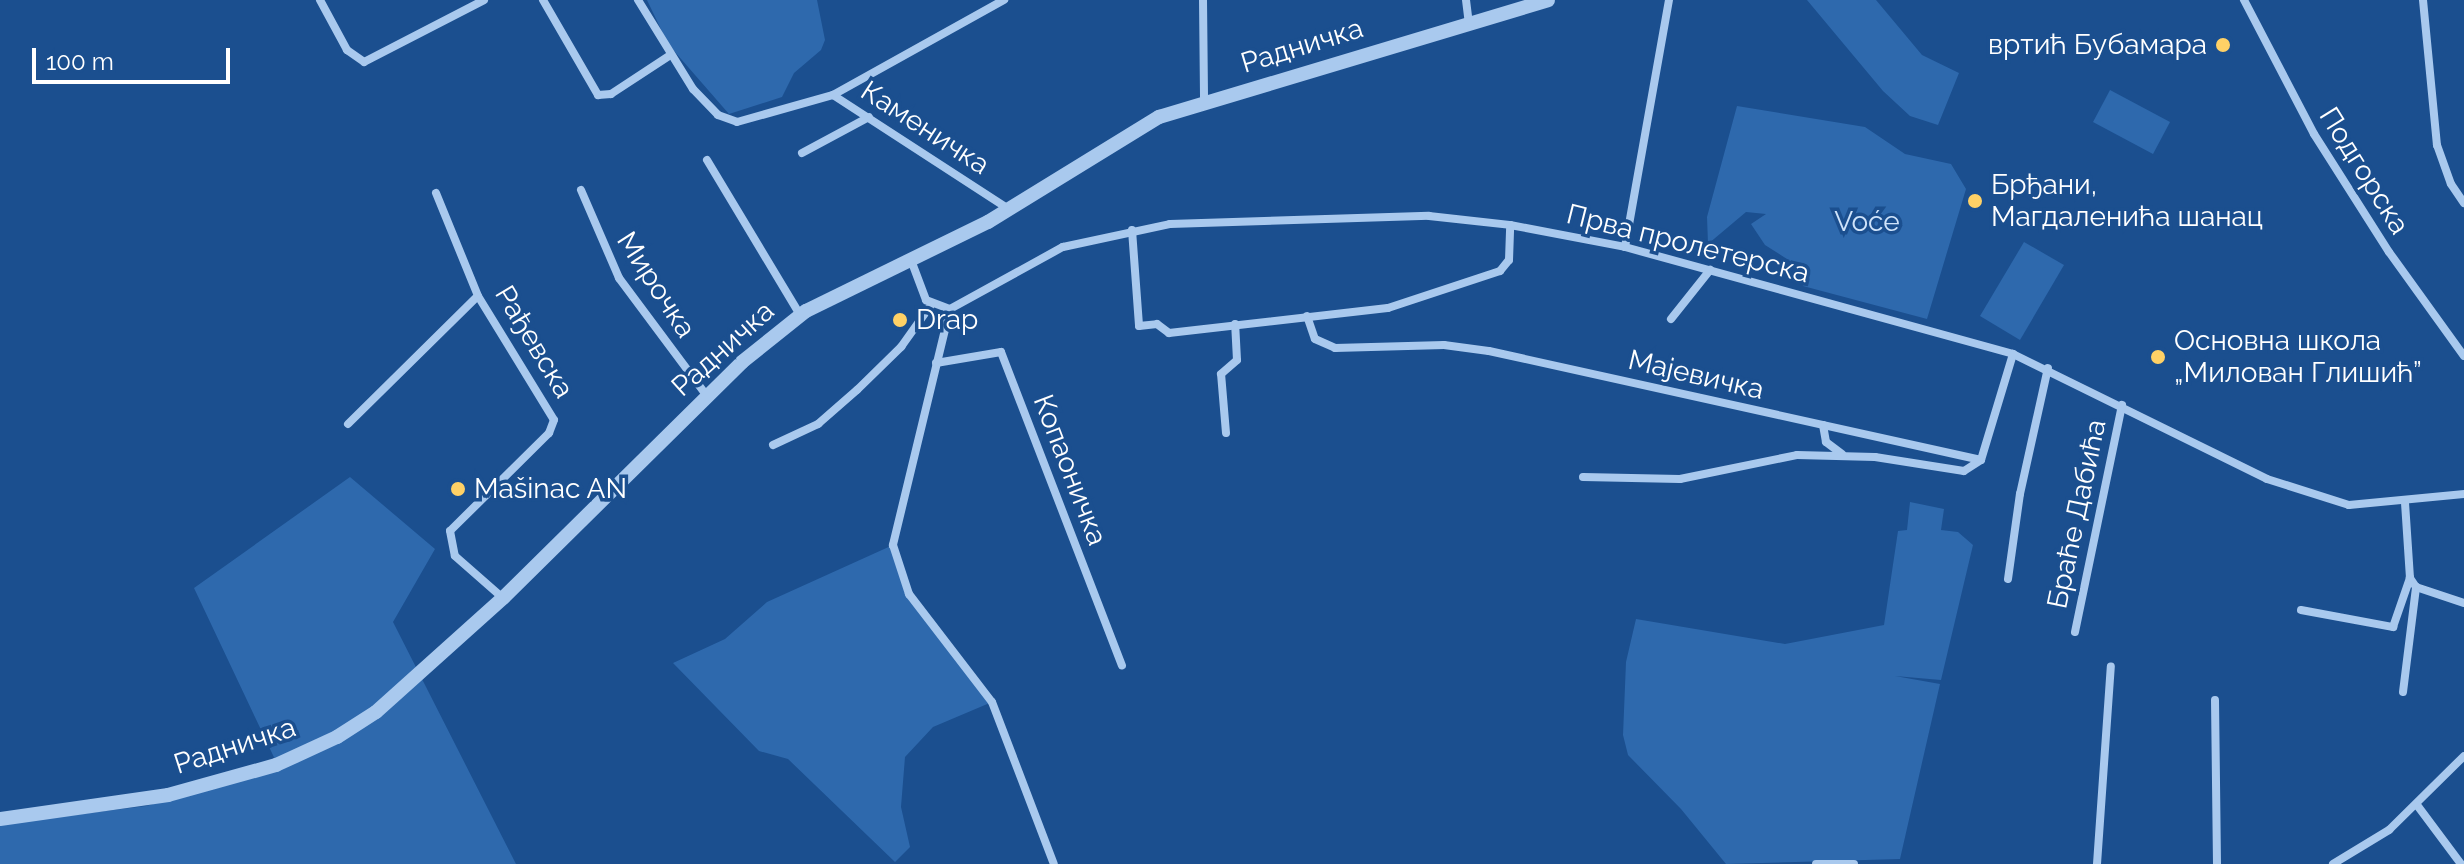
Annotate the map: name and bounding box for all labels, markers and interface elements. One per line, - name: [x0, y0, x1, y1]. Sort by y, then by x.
- street label: Радничка: [1237, 12, 1367, 80]
- place label: вртић Бубамара: [1988, 28, 2207, 62]
- scale bar: [36, 32, 234, 82]
- marker: вртић Бубамара: [2214, 36, 2232, 54]
- text: 100 m: [46, 47, 114, 76]
- street label: Каменичка: [855, 74, 995, 182]
- street label: Подгорска: [2312, 101, 2416, 241]
- place label: Брђани, Магдаленића шанац: [1991, 168, 2263, 234]
- marker: Брђани, Магдаленића шанац: [1966, 192, 1984, 210]
- street label: Прва пролетерска: [1563, 198, 1813, 290]
- park label: Voće: [1834, 205, 1900, 239]
- street label: Мирочка: [609, 226, 703, 344]
- street label: Рађевска: [487, 280, 581, 404]
- street label: Радничка: [665, 294, 781, 404]
- place label: Drap: [916, 303, 978, 337]
- marker: Drap: [891, 311, 909, 329]
- place label: Основна школа „Милован Глишић”: [2174, 324, 2422, 390]
- street label: Мајевичка: [1625, 343, 1767, 407]
- marker: Основна школа „Милован Глишић”: [2149, 348, 2167, 366]
- street label: Копаоничка: [1026, 390, 1114, 550]
- street label: Браће Дабића: [2041, 416, 2113, 612]
- place label: Mašinac AN: [474, 472, 628, 506]
- marker: Mašinac AN: [449, 480, 467, 498]
- street label: Радничка: [170, 711, 300, 781]

